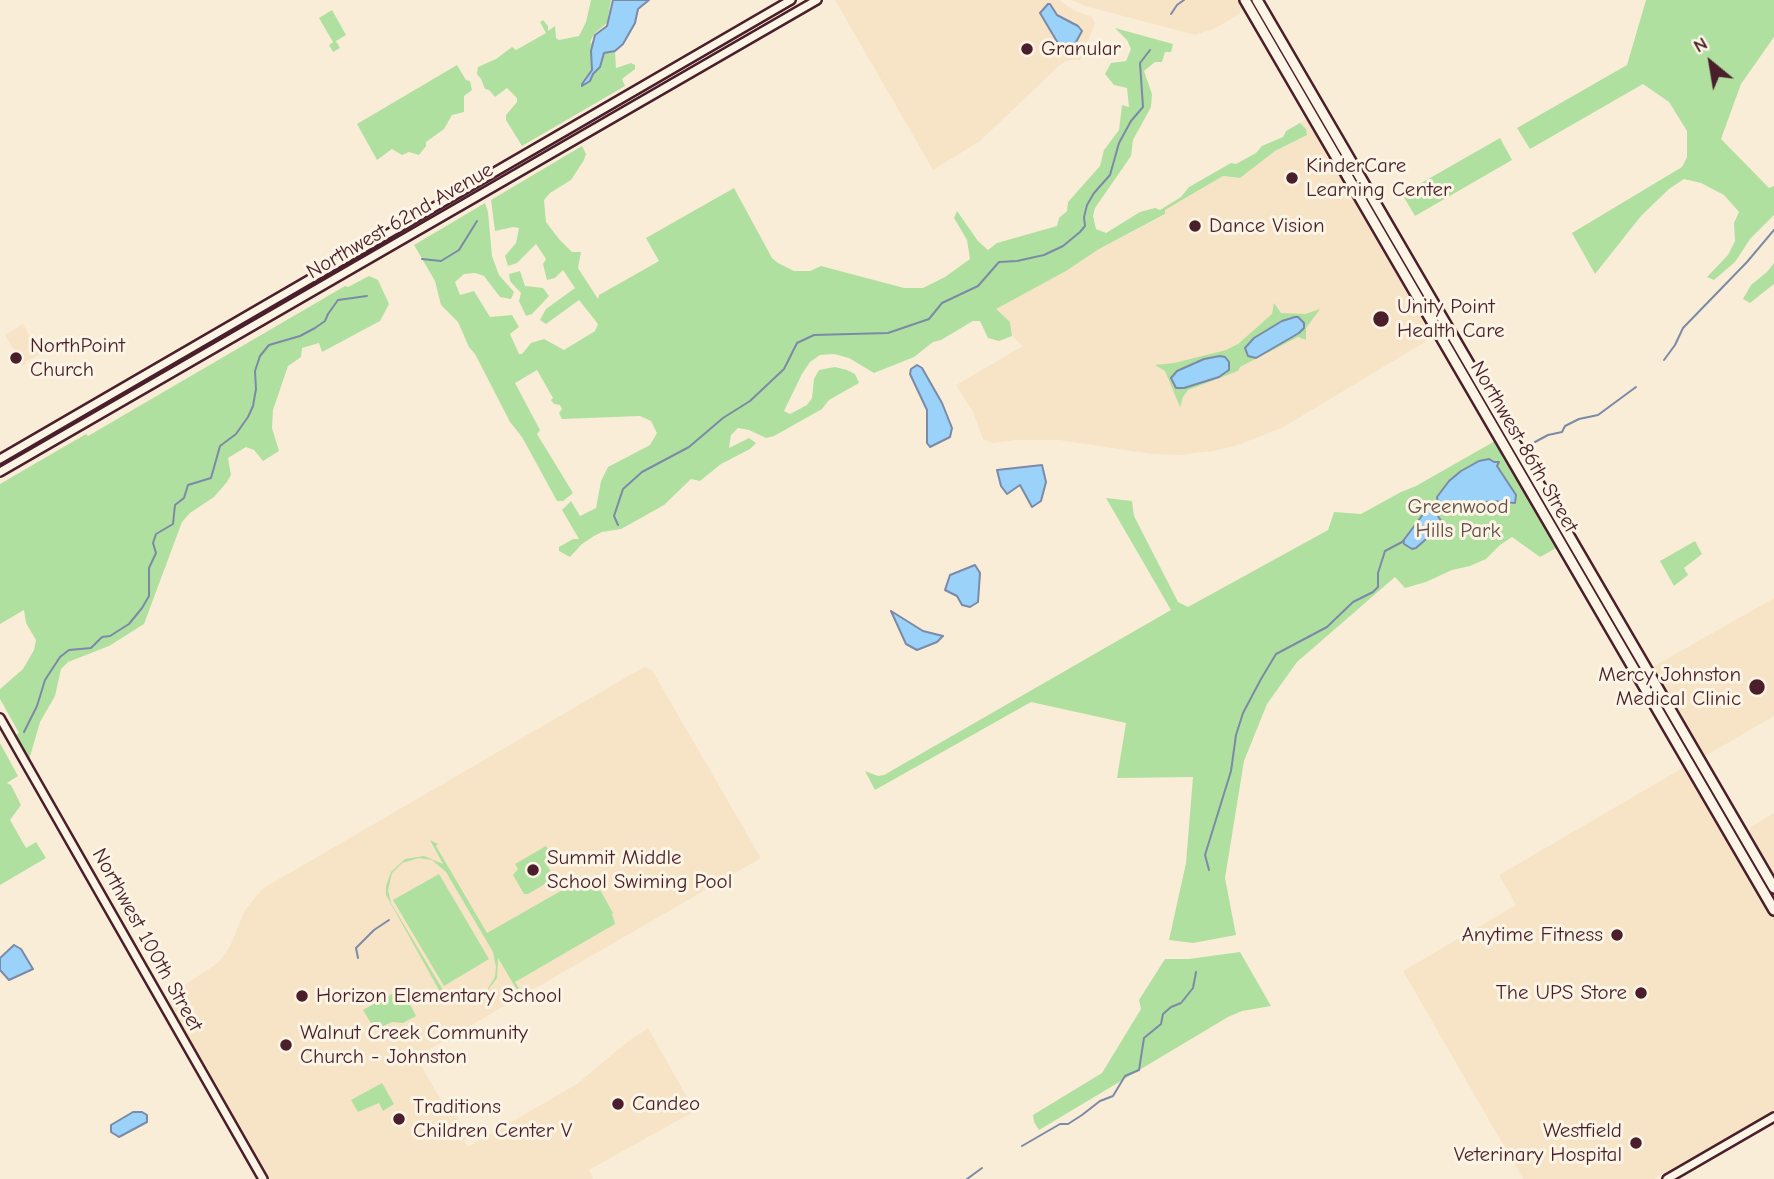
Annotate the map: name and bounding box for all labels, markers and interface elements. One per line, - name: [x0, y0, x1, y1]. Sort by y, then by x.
- north arrow: [1676, 28, 1746, 98]
- text: N: [1690, 32, 1711, 57]
- place label: Granular: [1041, 36, 1121, 62]
- marker: Granular: [1019, 41, 1035, 57]
- place label: KinderCare Learning Center: [1306, 153, 1451, 203]
- street label: Northwest 62nd Avenue: [302, 157, 498, 285]
- marker: KinderCare Learning Center: [1284, 170, 1300, 186]
- place label: Dance Vision: [1209, 213, 1325, 239]
- marker: Dance Vision: [1187, 218, 1203, 234]
- place label: Unity Point Health Care: [1397, 294, 1505, 344]
- marker: Unity Point Health Care: [1371, 309, 1391, 329]
- place label: NorthPoint Church: [30, 333, 125, 383]
- marker: NorthPoint Church: [8, 350, 24, 366]
- street label: Northwest 86th Street: [1465, 357, 1583, 537]
- park label: Greenwood Hills Park: [1407, 494, 1509, 544]
- place label: Mercy Johnston Medical Clinic: [1598, 662, 1741, 712]
- marker: Mercy Johnston Medical Clinic: [1747, 677, 1767, 697]
- street label: Northwest 100th Street: [86, 844, 208, 1036]
- place label: Summit Middle School Swiming Pool: [547, 845, 732, 895]
- marker: Summit Middle School Swiming Pool: [525, 862, 541, 878]
- place label: Anytime Fitness: [1462, 922, 1603, 948]
- marker: Anytime Fitness: [1609, 927, 1625, 943]
- place label: The UPS Store: [1496, 980, 1627, 1006]
- place label: Horizon Elementary School: [316, 983, 562, 1009]
- marker: The UPS Store: [1633, 985, 1649, 1001]
- marker: Horizon Elementary School: [294, 988, 310, 1004]
- place label: Walnut Creek Community Church - Johnston: [300, 1020, 528, 1070]
- marker: Walnut Creek Community Church - Johnston: [278, 1037, 294, 1053]
- place label: Candeo: [632, 1091, 700, 1117]
- place label: Traditions Children Center V: [413, 1094, 572, 1144]
- marker: Candeo: [610, 1096, 626, 1112]
- marker: Traditions Children Center V: [391, 1111, 407, 1127]
- place label: Westfield Veterinary Hospital: [1454, 1118, 1622, 1168]
- marker: Westfield Veterinary Hospital: [1628, 1135, 1644, 1151]

